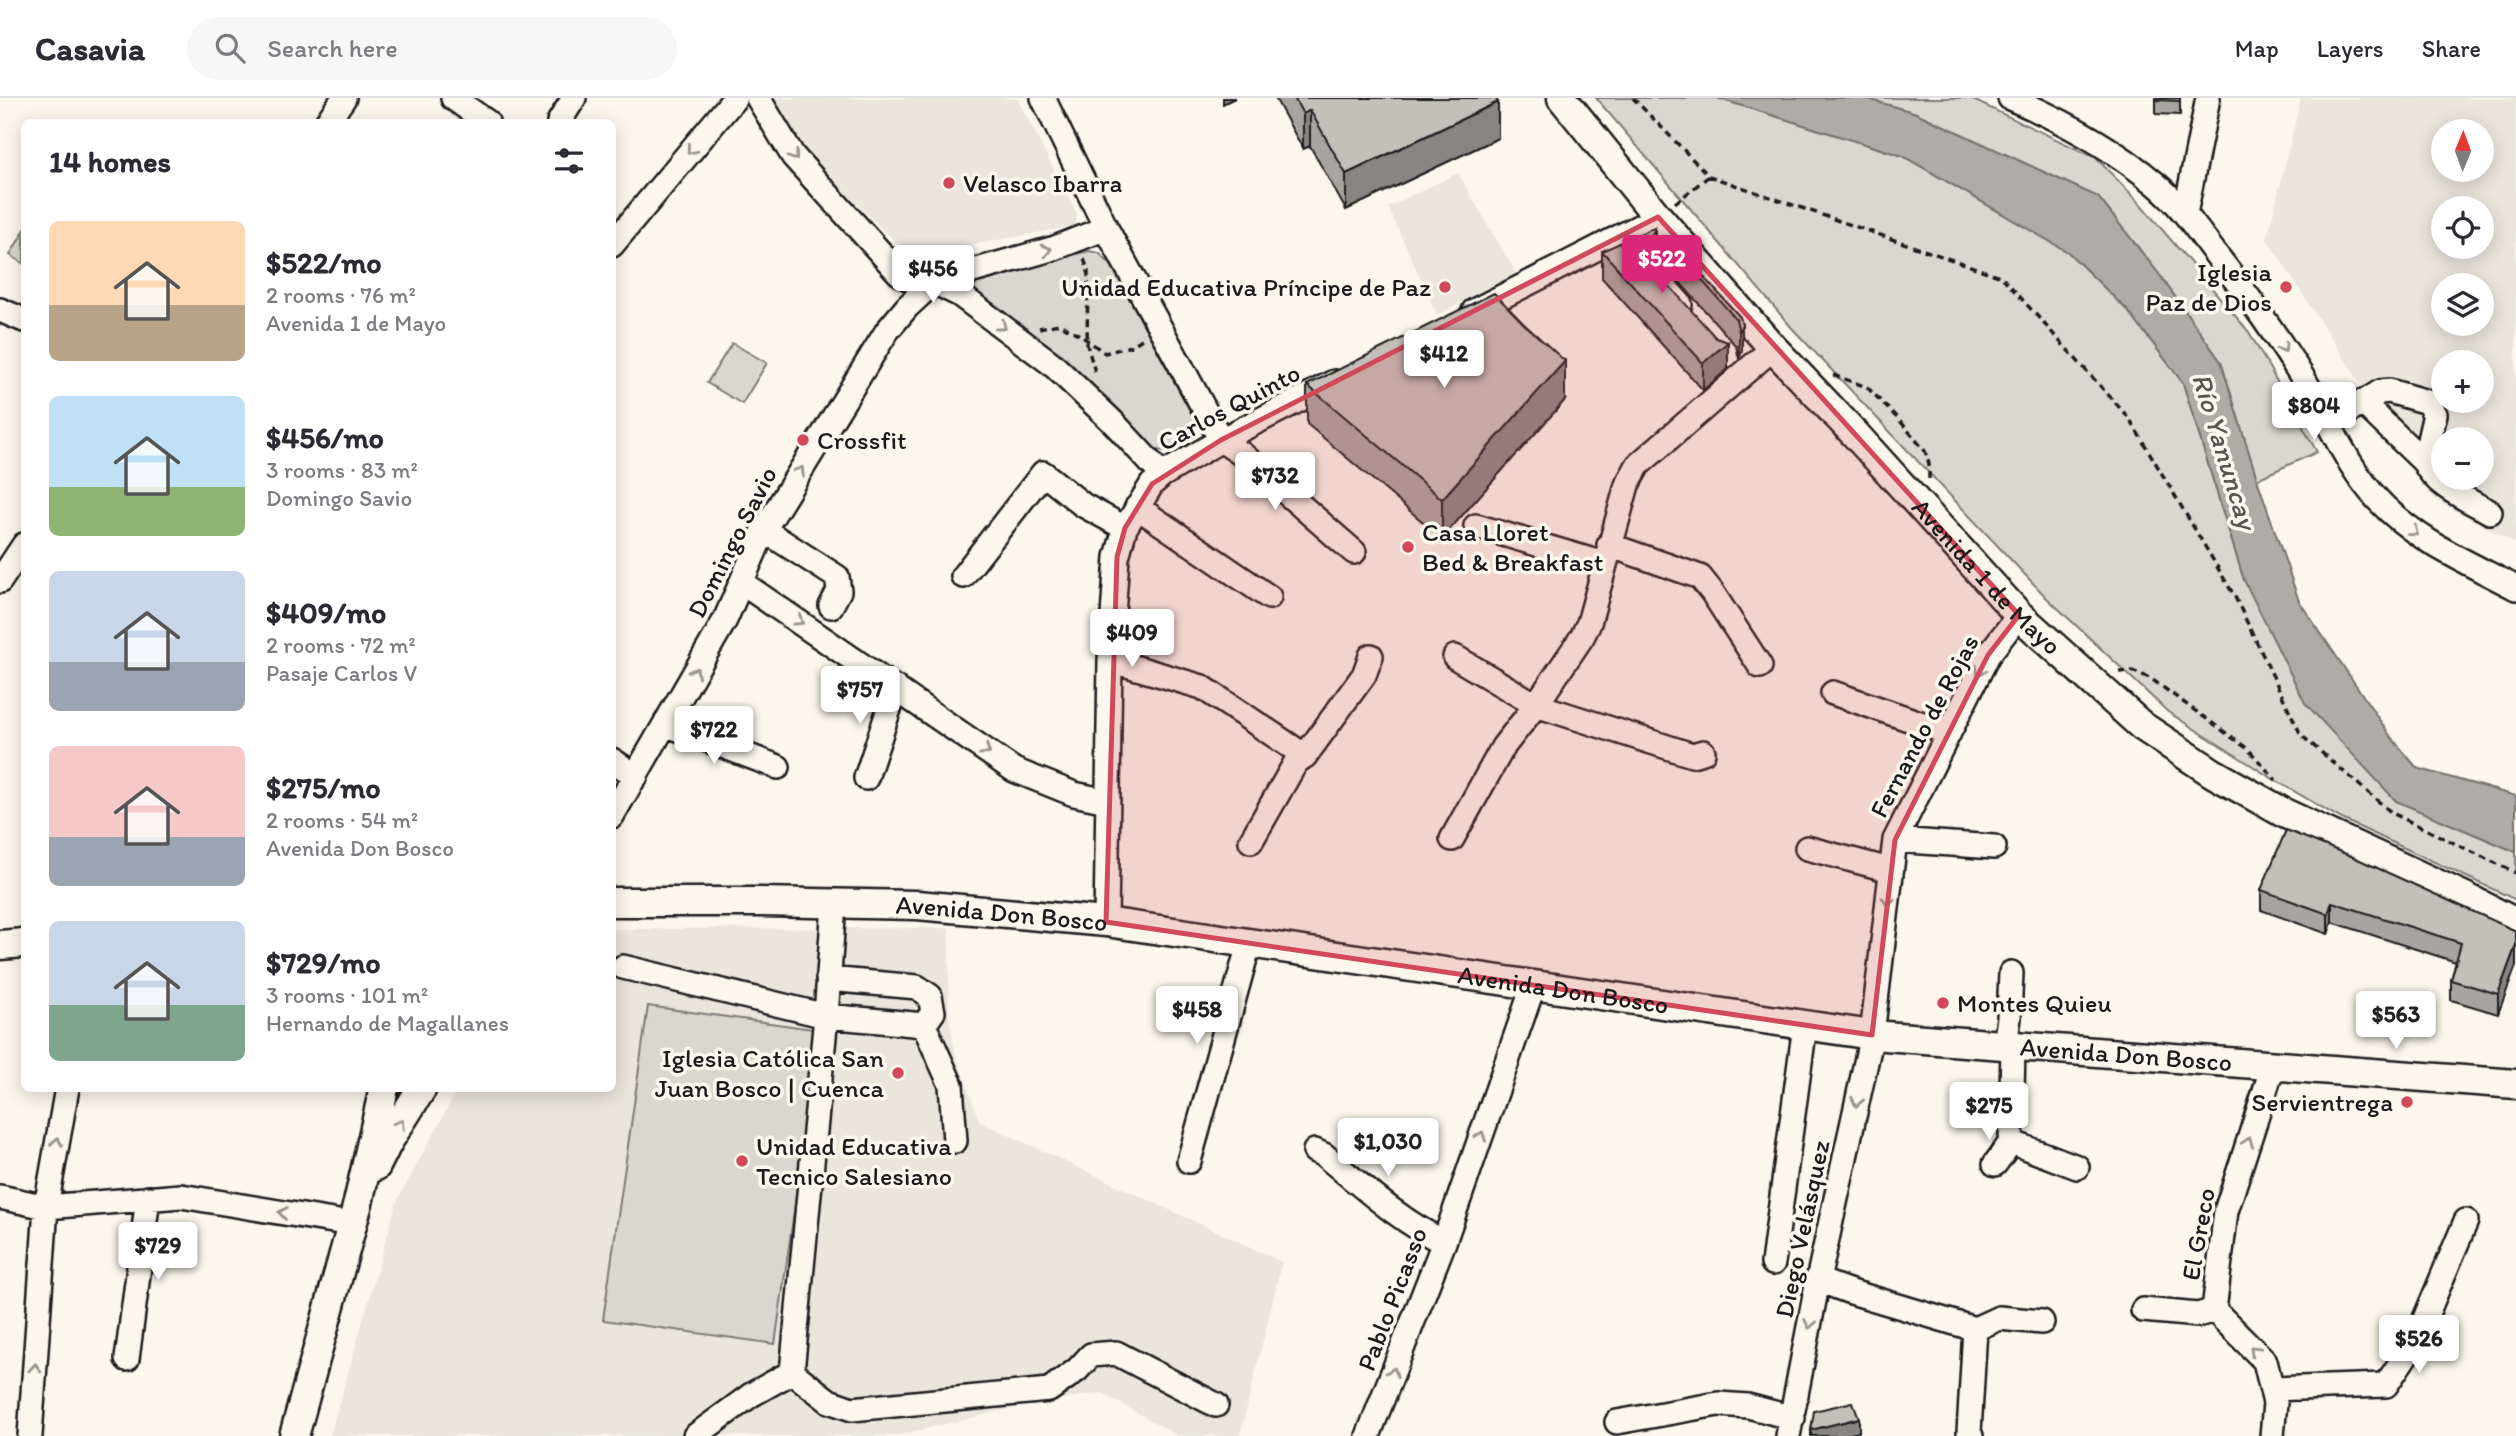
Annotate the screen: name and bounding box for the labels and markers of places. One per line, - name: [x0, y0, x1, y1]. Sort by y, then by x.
- place label: Velasco Ibarra: [963, 167, 1123, 199]
- marker: Velasco Ibarra: [941, 175, 957, 191]
- pin: $522: [1621, 236, 1703, 295]
- pin: $456: [892, 246, 974, 305]
- place label: Iglesia Paz de Dios: [2146, 256, 2272, 318]
- place label: Unidad Educativa Príncipe de Paz: [1061, 271, 1431, 303]
- marker: Unidad Educativa Príncipe de Paz: [1437, 279, 1453, 295]
- marker: Iglesia Paz de Dios: [2278, 279, 2294, 295]
- pin: $412: [1403, 330, 1485, 390]
- pin: $804: [2273, 382, 2355, 442]
- place label: Crossfit: [817, 424, 907, 456]
- marker: Crossfit: [795, 432, 811, 448]
- pin: $732: [1234, 452, 1316, 512]
- place label: Casa Lloret Bed & Breakfast: [1422, 516, 1604, 578]
- marker: Casa Lloret Bed & Breakfast: [1400, 539, 1416, 555]
- pin: $409: [1091, 610, 1173, 669]
- pin: $757: [819, 666, 901, 726]
- pin: $722: [673, 706, 755, 766]
- pin: $458: [1156, 986, 1238, 1046]
- place label: Montes Quieu: [1957, 987, 2112, 1019]
- pin: $563: [2355, 992, 2437, 1051]
- marker: Montes Quieu: [1935, 995, 1951, 1011]
- place label: Iglesia Católica San Juan Bosco | Cuenca: [655, 1042, 885, 1104]
- marker: Iglesia Católica San Juan Bosco | Cuenca: [890, 1065, 906, 1081]
- pin: $275: [1948, 1082, 2030, 1142]
- place label: Servientrega: [2252, 1086, 2393, 1118]
- marker: Servientrega: [2399, 1094, 2415, 1110]
- pin: $1,030: [1331, 1118, 1445, 1178]
- place label: Unidad Educativa Tecnico Salesiano: [756, 1130, 952, 1192]
- marker: Unidad Educativa Tecnico Salesiano: [734, 1153, 750, 1169]
- pin: $729: [117, 1222, 199, 1282]
- pin: $526: [2378, 1316, 2460, 1375]

